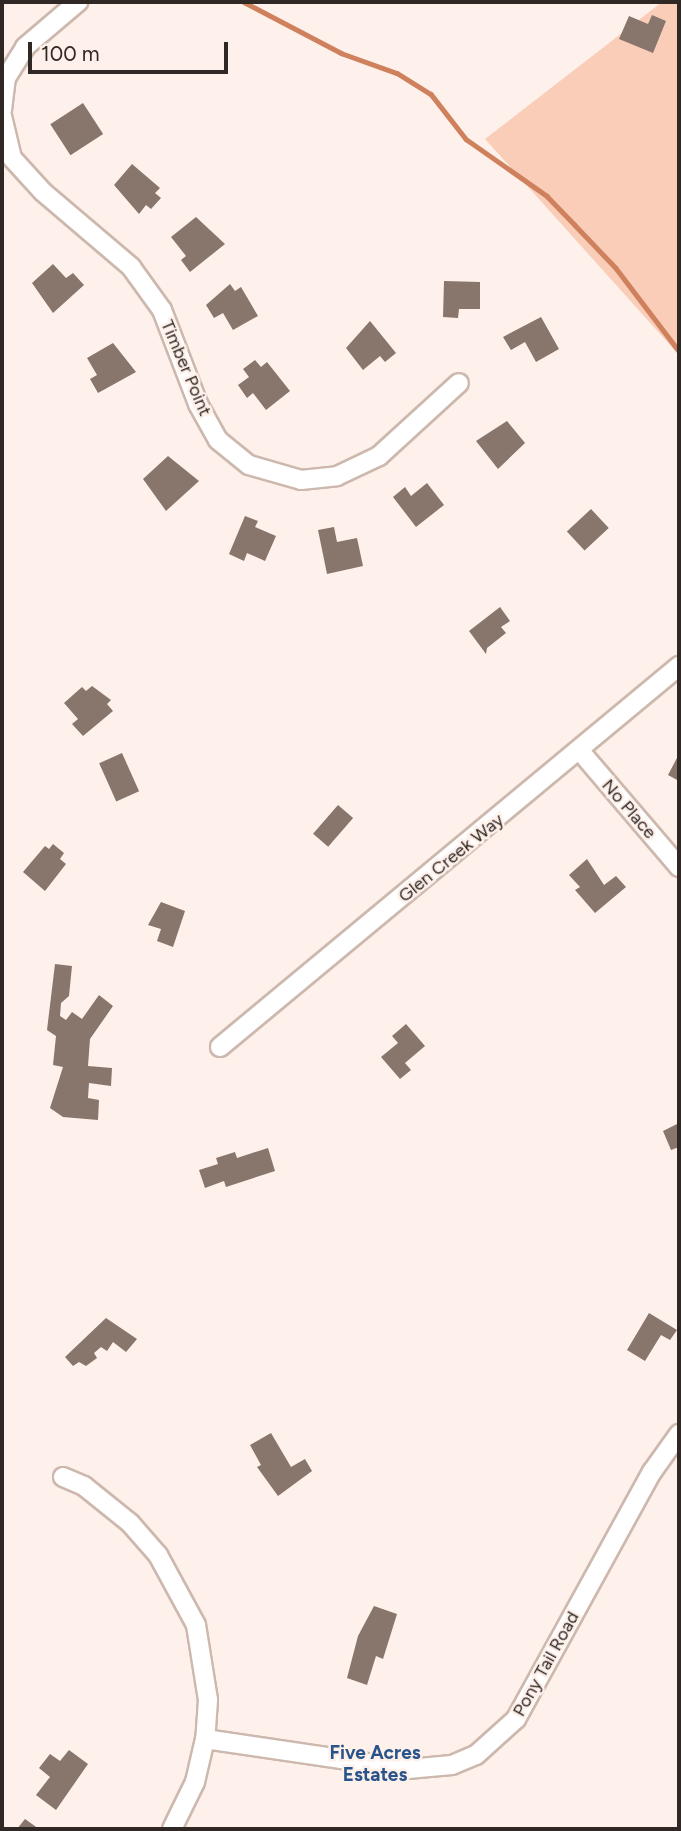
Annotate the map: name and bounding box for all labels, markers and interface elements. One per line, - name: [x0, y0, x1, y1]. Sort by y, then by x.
- scale bar: [32, 28, 231, 72]
- text: 100 m: [41, 41, 100, 66]
- street label: Timber Point: [156, 317, 216, 419]
- street label: No Place: [597, 775, 661, 843]
- street label: Glen Creek Way: [394, 809, 508, 907]
- street label: Pony Tail Road: [508, 1608, 584, 1720]
- district label: Five Acres Estates: [329, 1742, 421, 1786]

